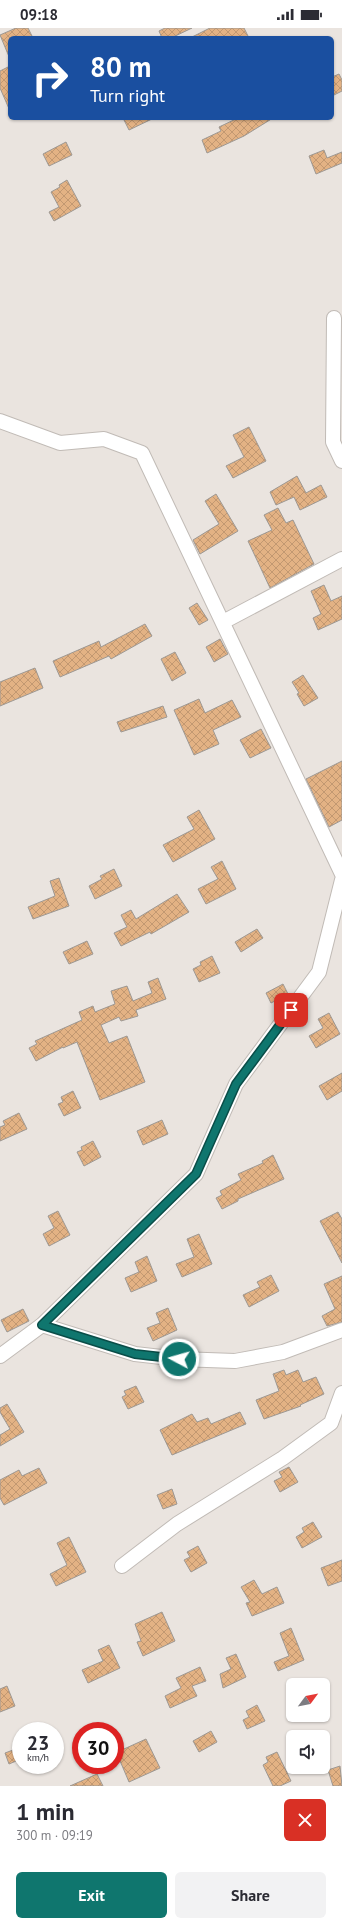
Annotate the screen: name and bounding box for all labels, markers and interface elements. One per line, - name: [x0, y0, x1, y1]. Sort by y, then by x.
- text: 09:18: [20, 5, 58, 24]
- text: 80 m: [90, 48, 151, 85]
- icon: right: [24, 52, 76, 104]
- text: Turn right: [90, 84, 165, 107]
- pin: [274, 993, 308, 1027]
- icon: arrive: [280, 999, 302, 1021]
- position arrow: [158, 1338, 200, 1380]
- north arrow: [286, 1678, 330, 1722]
- map controls: [286, 1678, 330, 1774]
- speed limit sign: 30: [72, 1722, 124, 1774]
- text: 23: [27, 1730, 49, 1756]
- button: sound: [286, 1730, 330, 1774]
- text: km/h: [27, 1751, 49, 1764]
- text: 1 min: [16, 1796, 75, 1827]
- button: close: [284, 1799, 326, 1841]
- text: 300 m · 09:19: [16, 1827, 93, 1844]
- button: Exit: [16, 1872, 167, 1918]
- button: Share: [175, 1872, 326, 1918]

